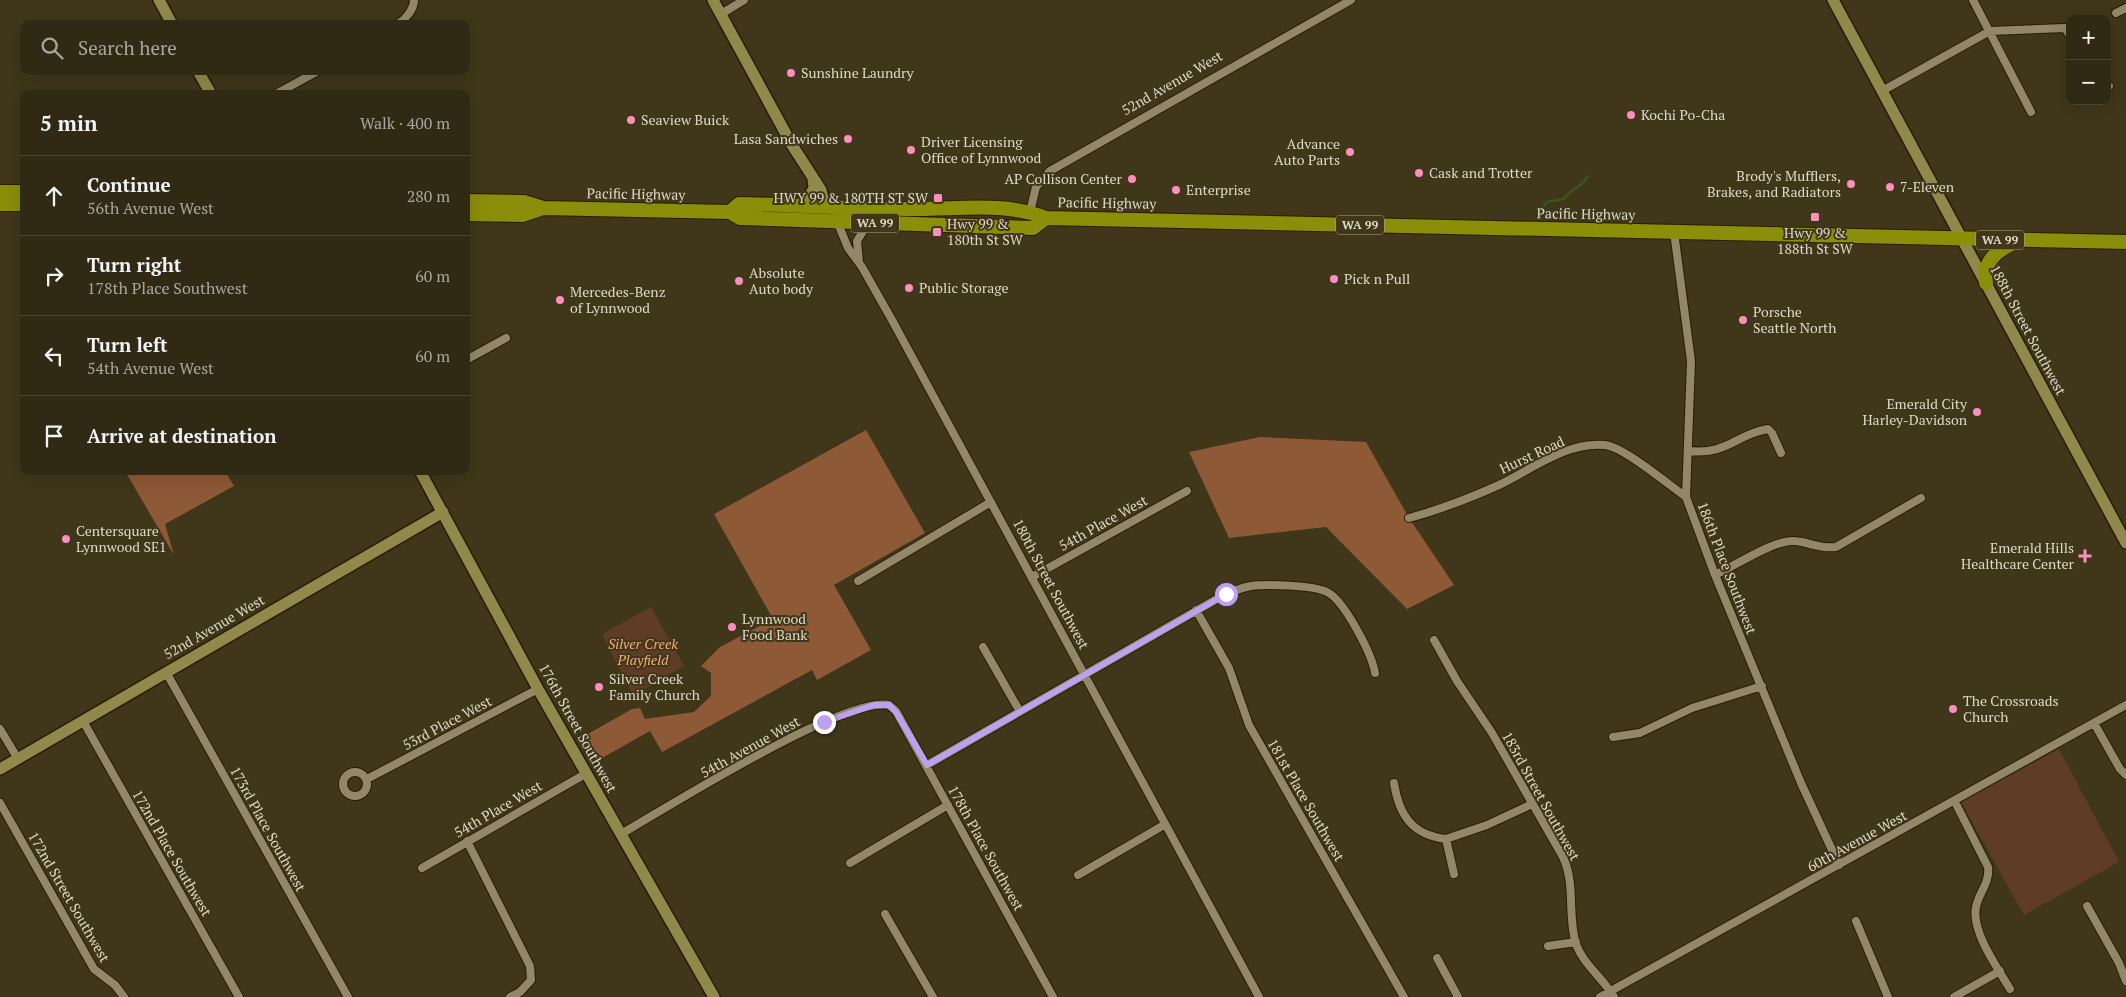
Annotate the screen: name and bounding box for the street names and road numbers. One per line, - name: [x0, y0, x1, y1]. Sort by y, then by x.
- street label: 52nd Avenue West: [1118, 45, 1226, 119]
- street label: Pacific Highway: [586, 183, 686, 204]
- street label: Pacific Highway: [1057, 192, 1157, 213]
- street label: Pacific Highway: [1536, 203, 1636, 224]
- road number: WA 99: [851, 214, 899, 232]
- road number: WA 99: [1336, 216, 1384, 234]
- road number: WA 99: [1976, 230, 2024, 250]
- street label: 188th Street Southwest: [1986, 261, 2071, 399]
- street label: Hurst Road: [1496, 431, 1568, 478]
- street label: 54th Place West: [1055, 490, 1151, 555]
- street label: 186th Place Southwest: [1693, 499, 1762, 638]
- street label: 180th Street Southwest: [1009, 515, 1094, 653]
- street label: 52nd Avenue West: [160, 589, 268, 663]
- street label: 176th Street Southwest: [535, 660, 622, 796]
- street label: 53rd Place West: [399, 691, 495, 754]
- street label: 54th Avenue West: [697, 711, 804, 782]
- street label: 183rd Street Southwest: [1498, 728, 1585, 864]
- street label: 181st Place Southwest: [1264, 735, 1350, 865]
- street label: 173rd Place Southwest: [226, 763, 311, 895]
- street label: 54th Place West: [450, 775, 546, 841]
- street label: 178th Place Southwest: [944, 782, 1029, 915]
- street label: 172nd Place Southwest: [128, 786, 217, 920]
- street label: 60th Avenue West: [1804, 805, 1911, 876]
- street label: 172nd Street Southwest: [24, 828, 115, 966]

